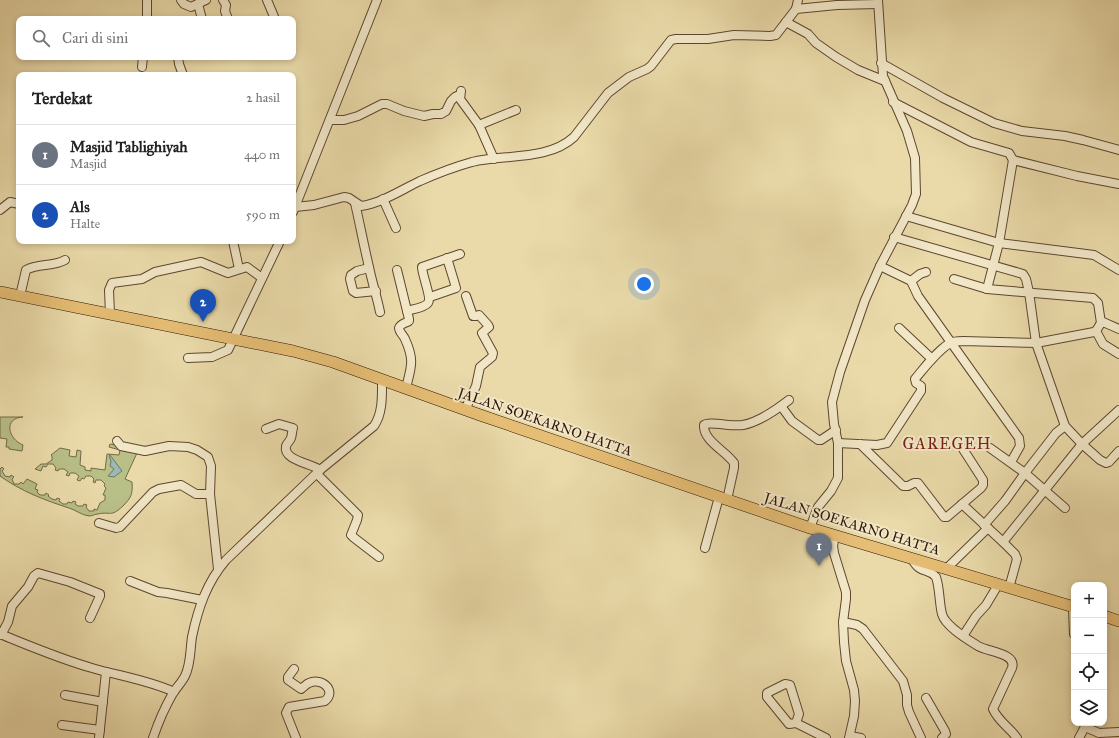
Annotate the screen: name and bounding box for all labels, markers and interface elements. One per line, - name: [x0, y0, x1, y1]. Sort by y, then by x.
- search box: [16, 16, 296, 60]
- icon: search: [30, 27, 52, 49]
- text: Cari di sini: [62, 29, 128, 47]
- text: Terdekat: [32, 88, 92, 109]
- text: 2 hasil: [246, 90, 280, 106]
- text: Masjid Tablighiyah: [70, 138, 188, 156]
- text: 1: [42, 147, 48, 163]
- text: 440 m: [244, 147, 280, 163]
- text: Masjid: [70, 156, 107, 172]
- text: Als: [70, 198, 90, 216]
- text: 2: [42, 207, 48, 223]
- text: 590 m: [246, 207, 280, 223]
- text: Halte: [70, 216, 100, 232]
- your location: [634, 274, 654, 294]
- pin: 2: [190, 289, 216, 322]
- street label: JALAN SOEKARNO HATTA: [454, 384, 635, 461]
- district label: GAREGEH: [902, 434, 992, 453]
- street label: JALAN SOEKARNO HATTA: [760, 489, 943, 560]
- pin: 1: [806, 533, 832, 566]
- map controls: [1071, 582, 1107, 726]
- button: +: [1071, 582, 1107, 618]
- button: −: [1071, 618, 1107, 654]
- button: locate: [1071, 654, 1107, 690]
- button: layers: [1071, 690, 1107, 726]

